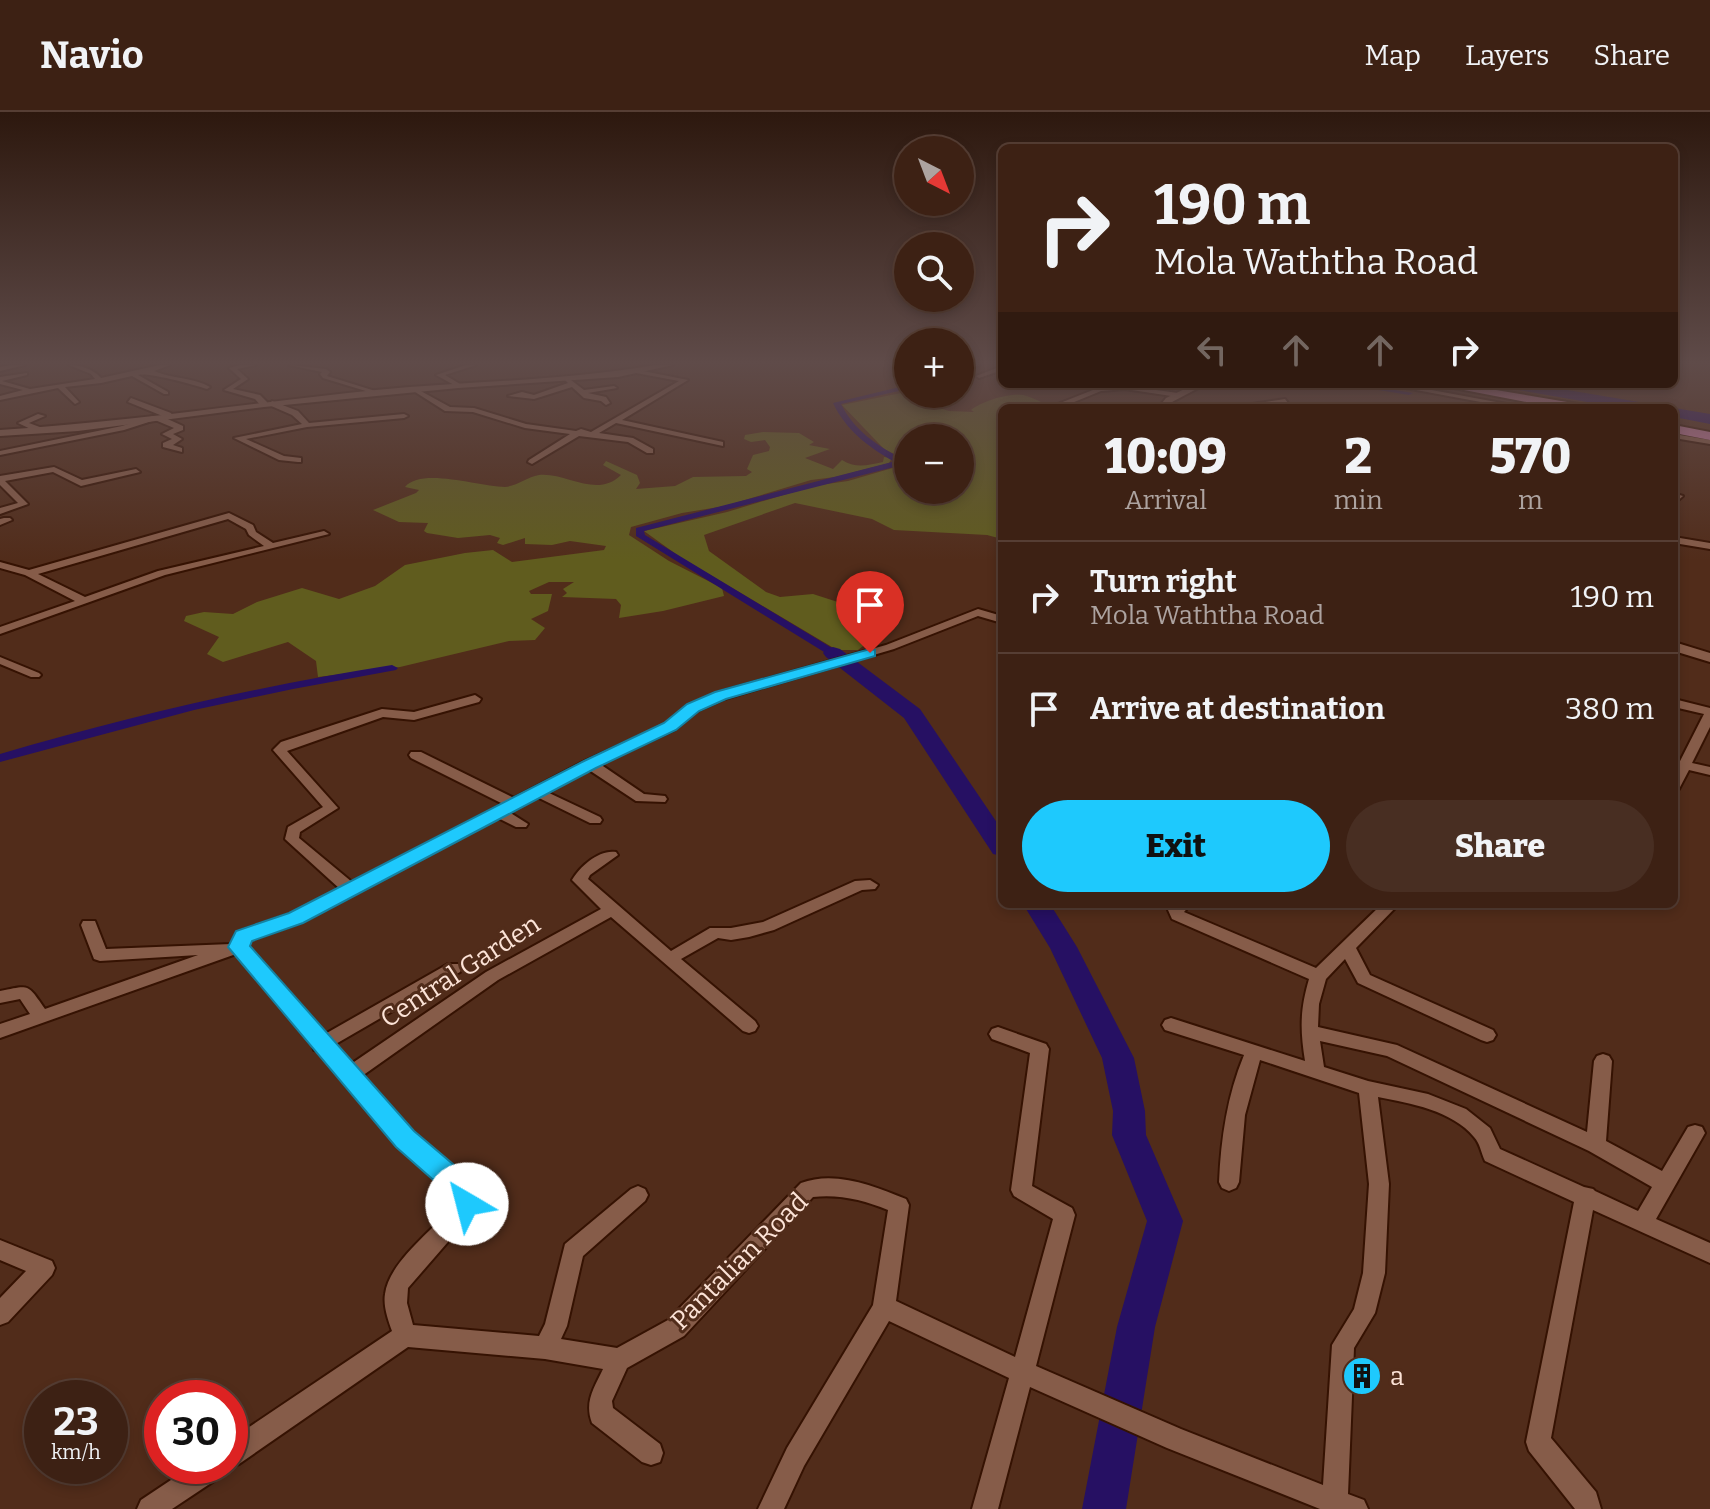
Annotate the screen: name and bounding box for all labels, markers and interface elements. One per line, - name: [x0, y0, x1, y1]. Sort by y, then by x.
- text: Navio: [40, 32, 144, 78]
- text: Map: [1364, 39, 1421, 72]
- text: Layers: [1465, 39, 1549, 72]
- text: Share: [1593, 39, 1670, 72]
- north arrow: [894, 136, 974, 216]
- map controls: [894, 136, 974, 504]
- text: 190 m: [1154, 172, 1310, 239]
- icon: right: [1022, 176, 1126, 280]
- button: search: [894, 232, 974, 312]
- text: Mola Waththa Road: [1154, 240, 1478, 284]
- button: +: [894, 328, 974, 408]
- icon: left: [1190, 328, 1234, 372]
- icon: ahead: [1274, 328, 1318, 372]
- icon: ahead: [1358, 328, 1402, 372]
- icon: right: [1442, 328, 1486, 372]
- button: −: [894, 424, 974, 504]
- text: 10:09: [1105, 428, 1227, 486]
- text: 2: [1344, 428, 1372, 486]
- text: 570: [1489, 428, 1571, 486]
- text: Arrival: [1125, 485, 1207, 516]
- text: min: [1334, 485, 1383, 516]
- text: m: [1518, 485, 1543, 516]
- text: Turn right: [1090, 564, 1237, 600]
- pin: [836, 571, 904, 653]
- icon: right: [1022, 575, 1066, 619]
- text: 190 m: [1570, 579, 1654, 615]
- icon: arrive: [848, 583, 892, 627]
- text: Mola Waththa Road: [1090, 600, 1324, 631]
- icon: arrive: [1022, 687, 1066, 731]
- text: Arrive at destination: [1090, 691, 1385, 727]
- text: 380 m: [1565, 691, 1654, 727]
- button: Exit: [1022, 800, 1330, 892]
- button: Share: [1346, 800, 1654, 892]
- street label: Central Garden: [375, 908, 546, 1034]
- position arrow: [425, 1162, 509, 1246]
- street label: Pantalian Road: [664, 1186, 814, 1336]
- building icon: a: [1341, 1355, 1383, 1397]
- place label: a: [1390, 1361, 1404, 1392]
- speed limit sign: 30: [144, 1380, 248, 1484]
- text: 23: [53, 1398, 99, 1446]
- text: km/h: [51, 1440, 101, 1464]

